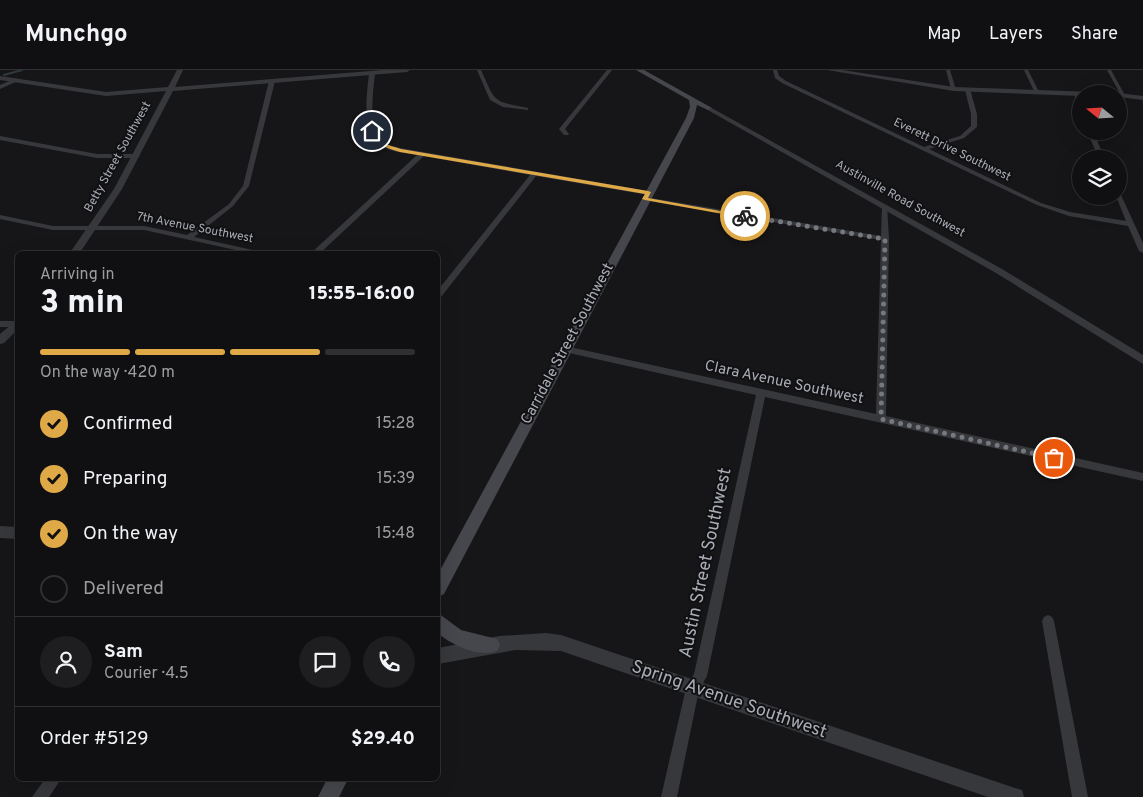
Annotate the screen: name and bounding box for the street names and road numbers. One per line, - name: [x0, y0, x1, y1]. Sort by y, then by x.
- street label: Betty Street Southwest: [81, 99, 155, 215]
- street label: Everett Drive Southwest: [890, 115, 1014, 185]
- street label: Austinville Road Southwest: [832, 157, 968, 241]
- street label: 7th Avenue Southwest: [135, 209, 255, 247]
- street label: Carridale Street Southwest: [517, 260, 619, 428]
- street label: Clara Avenue Southwest: [703, 357, 865, 409]
- street label: Austin Street Southwest: [675, 466, 737, 660]
- street label: Spring Avenue Southwest: [628, 656, 830, 744]

